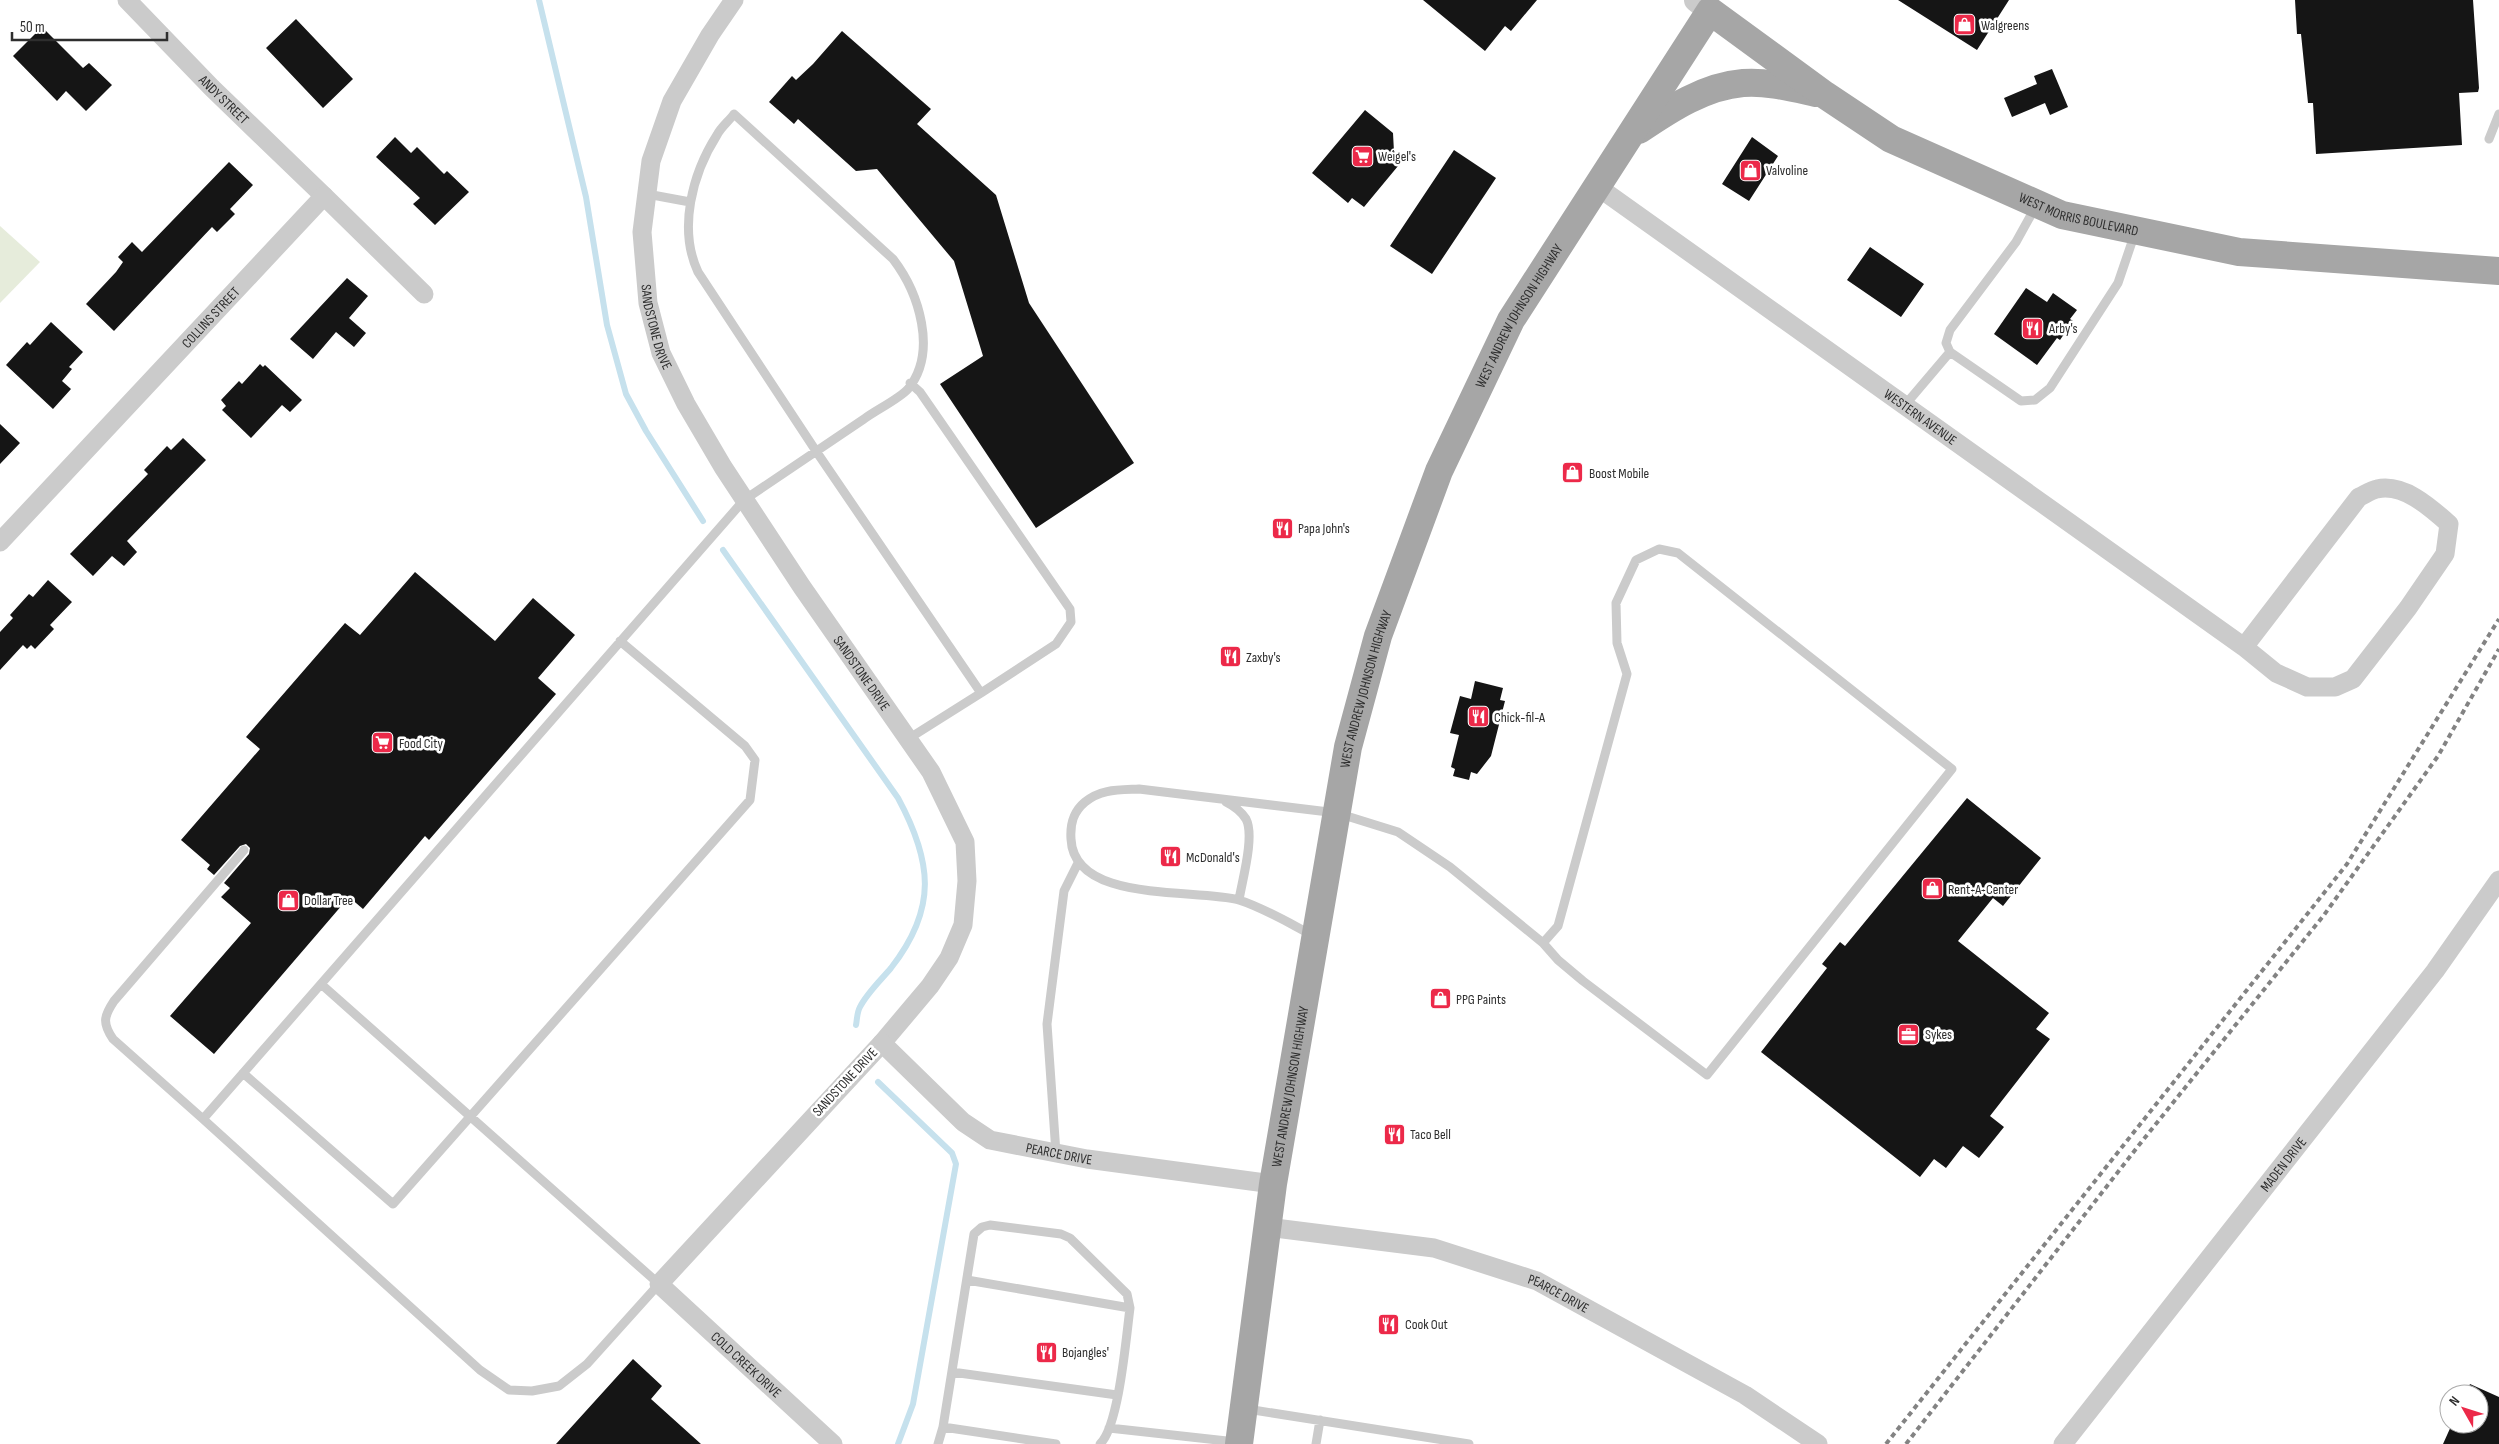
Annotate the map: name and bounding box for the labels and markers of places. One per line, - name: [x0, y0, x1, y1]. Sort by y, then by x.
- shop icon: Walgreens: [1953, 13, 1977, 37]
- place label: Walgreens: [1981, 17, 2029, 34]
- supermarket icon: Weigel's: [1350, 144, 1374, 168]
- place label: Weigel's: [1378, 148, 1416, 165]
- shop icon: Valvoline: [1738, 158, 1762, 182]
- place label: Valvoline: [1766, 162, 1808, 179]
- restaurant icon: Arby's: [2021, 316, 2045, 340]
- place label: Arby's: [2048, 320, 2078, 337]
- shop icon: Boost Mobile: [1561, 461, 1585, 485]
- place label: Boost Mobile: [1589, 465, 1649, 482]
- restaurant icon: Papa John's: [1270, 516, 1294, 540]
- place label: Papa John's: [1298, 520, 1350, 537]
- restaurant icon: Zaxby's: [1218, 645, 1242, 669]
- place label: Zaxby's: [1246, 649, 1281, 666]
- restaurant icon: Chick-fil-A: [1466, 705, 1490, 729]
- place label: Chick-fil-A: [1494, 709, 1546, 726]
- supermarket icon: Food City: [371, 731, 395, 755]
- place label: Food City: [399, 735, 443, 752]
- restaurant icon: McDonald's: [1158, 845, 1182, 869]
- place label: McDonald's: [1186, 849, 1240, 866]
- shop icon: Rent-A-Center: [1920, 877, 1944, 901]
- place label: Rent-A-Center: [1948, 881, 2018, 898]
- shop icon: Dollar Tree: [276, 888, 300, 912]
- place label: Dollar Tree: [304, 892, 353, 909]
- shop icon: PPG Paints: [1428, 987, 1452, 1011]
- place label: PPG Paints: [1456, 991, 1506, 1008]
- office icon: Sykes: [1897, 1022, 1921, 1046]
- place label: Sykes: [1925, 1026, 1952, 1043]
- restaurant icon: Taco Bell: [1382, 1122, 1406, 1146]
- place label: Taco Bell: [1410, 1126, 1451, 1143]
- restaurant icon: Cook Out: [1377, 1312, 1401, 1336]
- place label: Cook Out: [1405, 1316, 1448, 1333]
- restaurant icon: Bojangles': [1034, 1340, 1058, 1364]
- place label: Bojangles': [1062, 1344, 1109, 1361]

